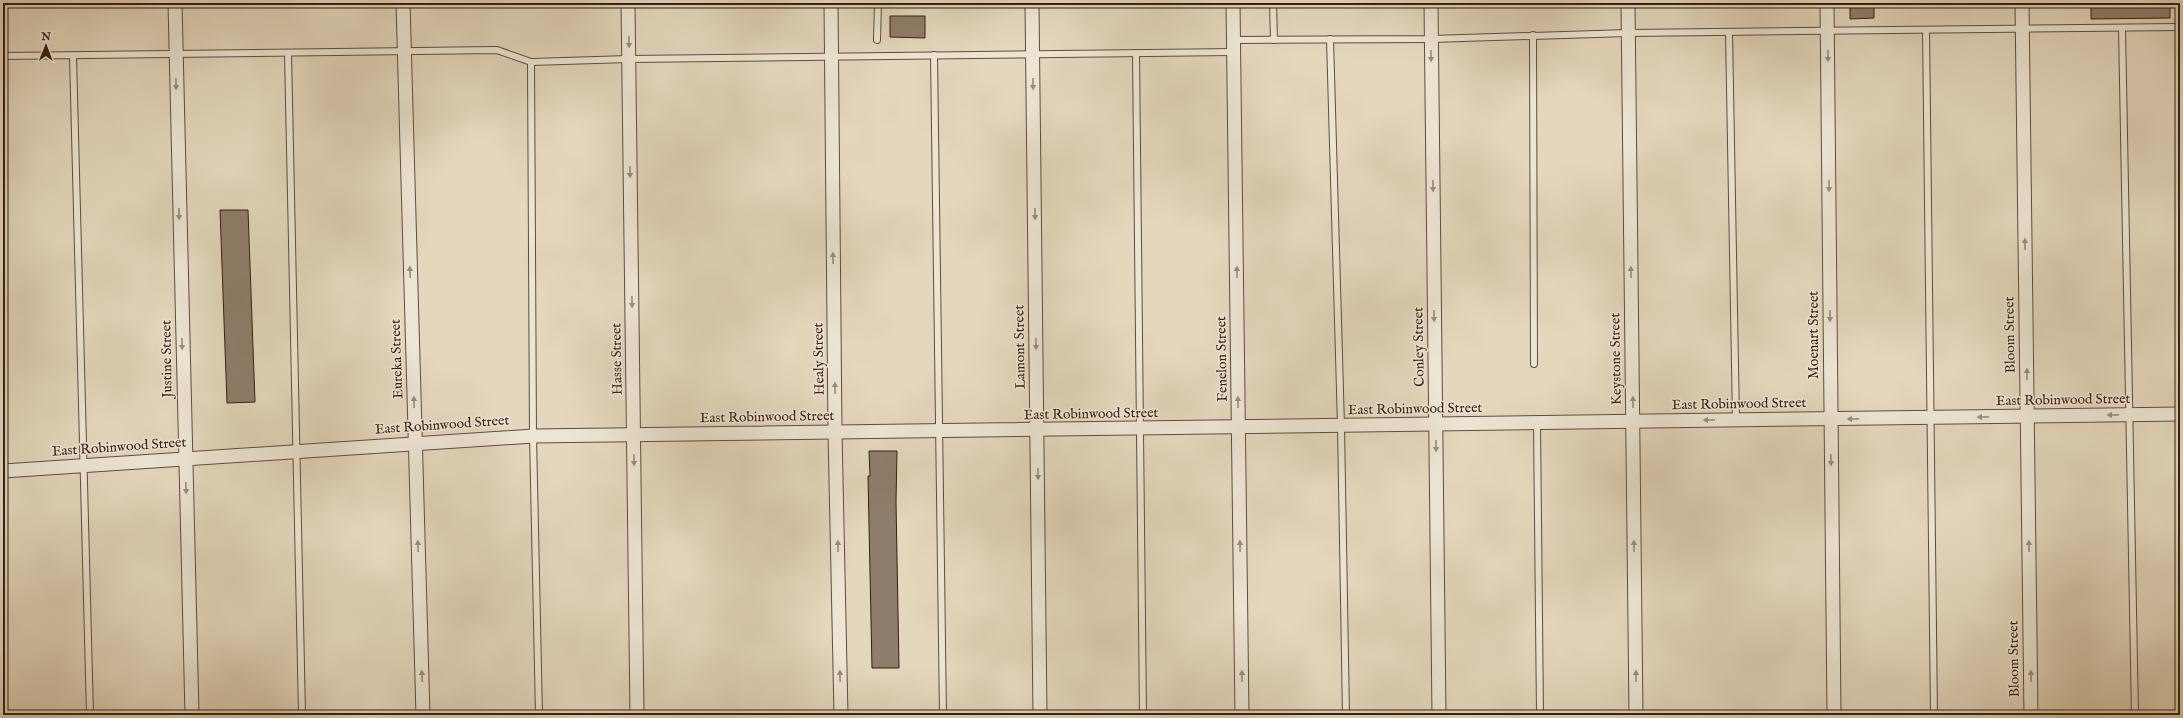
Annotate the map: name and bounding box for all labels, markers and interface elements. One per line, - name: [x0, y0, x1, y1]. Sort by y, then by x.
- north arrow: [26, 26, 66, 66]
- text: N: [40, 30, 52, 44]
- one-way arrow: [626, 36, 632, 49]
- one-way arrow: [1428, 50, 1434, 63]
- one-way arrow: [1825, 50, 1831, 63]
- one-way arrow: [173, 78, 179, 91]
- one-way arrow: [1030, 78, 1036, 91]
- one-way arrow: [627, 166, 633, 179]
- one-way arrow: [1430, 180, 1436, 193]
- one-way arrow: [1826, 180, 1832, 193]
- one-way arrow: [176, 208, 182, 221]
- one-way arrow: [1031, 208, 1038, 220]
- one-way arrow: [2022, 237, 2028, 250]
- one-way arrow: [830, 251, 836, 264]
- one-way arrow: [1234, 265, 1240, 278]
- one-way arrow: [1628, 265, 1634, 278]
- one-way arrow: [407, 266, 414, 278]
- street label: Moenart Street: [1805, 291, 1823, 379]
- one-way arrow: [629, 296, 635, 309]
- street label: Bloom Street: [2000, 296, 2020, 374]
- street label: Lamont Street: [1010, 304, 1030, 389]
- street label: Conley Street: [1409, 307, 1429, 387]
- one-way arrow: [1431, 310, 1437, 323]
- one-way arrow: [1827, 310, 1833, 323]
- street label: Keystone Street: [1606, 312, 1626, 405]
- street label: Fenelon Street: [1212, 316, 1232, 402]
- street label: Eureka Street: [387, 319, 407, 399]
- street label: Justine Street: [157, 320, 177, 400]
- street label: Healy Street: [809, 322, 829, 396]
- street label: Hasse Street: [607, 323, 627, 395]
- one-way arrow: [179, 338, 185, 351]
- one-way arrow: [1033, 338, 1039, 351]
- one-way arrow: [2024, 367, 2030, 380]
- one-way arrow: [832, 381, 838, 394]
- street label: East Robinwood Street: [1996, 390, 2131, 410]
- street label: East Robinwood Street: [1672, 394, 1807, 414]
- one-way arrow: [411, 395, 417, 408]
- one-way arrow: [1235, 395, 1241, 408]
- one-way arrow: [1630, 395, 1636, 408]
- street label: East Robinwood Street: [1348, 399, 1483, 419]
- street label: East Robinwood Street: [1024, 404, 1159, 424]
- street label: East Robinwood Street: [700, 407, 835, 427]
- street label: East Robinwood Street: [374, 411, 510, 439]
- one-way arrow: [2106, 412, 2119, 418]
- one-way arrow: [1976, 414, 1989, 420]
- one-way arrow: [1847, 415, 1859, 422]
- one-way arrow: [1703, 417, 1715, 424]
- street label: East Robinwood Street: [51, 433, 187, 461]
- one-way arrow: [1433, 440, 1439, 453]
- one-way arrow: [631, 454, 637, 467]
- one-way arrow: [1828, 454, 1834, 467]
- one-way arrow: [1034, 468, 1041, 480]
- one-way arrow: [183, 482, 189, 495]
- one-way arrow: [415, 539, 421, 552]
- one-way arrow: [835, 539, 841, 552]
- one-way arrow: [1237, 539, 1243, 552]
- one-way arrow: [2026, 539, 2032, 552]
- one-way arrow: [1631, 540, 1638, 552]
- street label: Bloom Street: [2004, 620, 2024, 698]
- one-way arrow: [1239, 669, 1245, 682]
- one-way arrow: [1633, 669, 1639, 682]
- one-way arrow: [2028, 669, 2034, 682]
- one-way arrow: [418, 670, 425, 682]
- one-way arrow: [837, 670, 844, 682]

